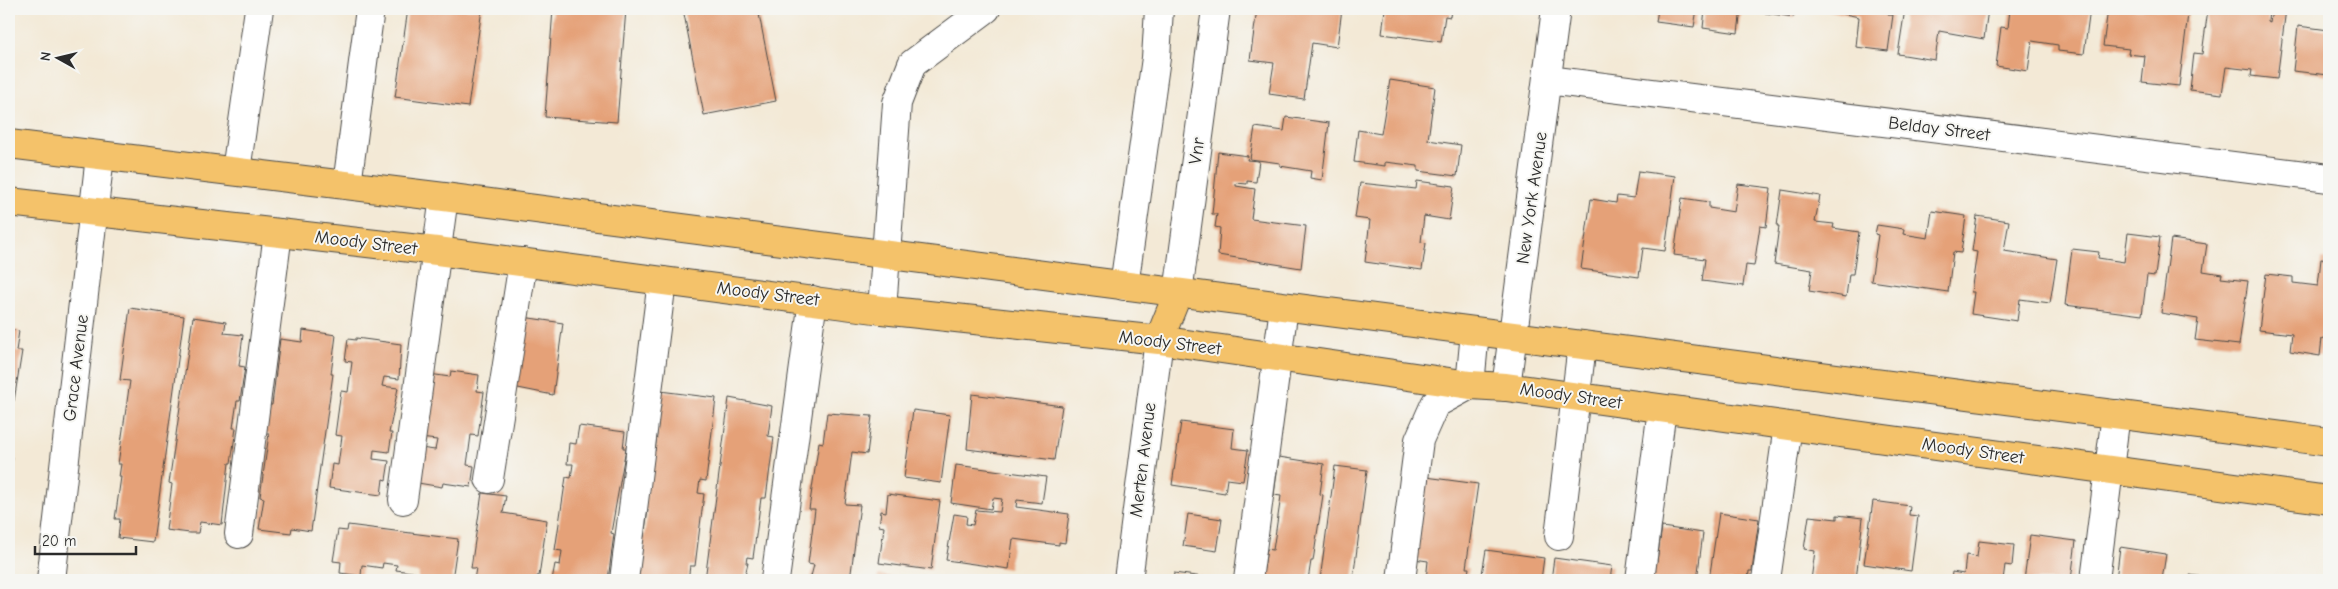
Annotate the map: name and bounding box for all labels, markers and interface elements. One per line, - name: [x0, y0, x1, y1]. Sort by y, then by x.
- north arrow: [32, 32, 82, 82]
- text: N: [37, 51, 55, 62]
- street label: Belday Street: [1887, 112, 1992, 146]
- street label: New York Avenue: [1512, 130, 1552, 266]
- street label: Vnr: [1185, 135, 1209, 166]
- street label: Moody Street: [314, 226, 419, 260]
- street label: Moody Street: [716, 277, 821, 311]
- street label: Grace Avenue: [59, 313, 93, 423]
- street label: Moody Street: [1118, 326, 1223, 360]
- street label: Moody Street: [1519, 378, 1624, 414]
- street label: Merten Avenue: [1126, 401, 1160, 519]
- street label: Moody Street: [1921, 433, 2026, 469]
- scale bar: [35, 524, 136, 556]
- text: 20 m: [42, 532, 76, 550]

